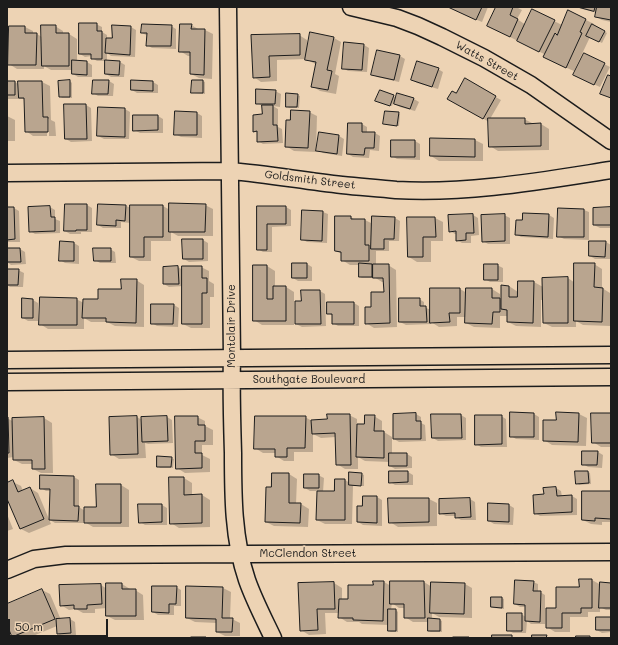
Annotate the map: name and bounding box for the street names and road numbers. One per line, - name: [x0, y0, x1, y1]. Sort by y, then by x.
- street label: Watts Street: [453, 38, 521, 84]
- street label: Goldsmith Street: [264, 168, 356, 192]
- street label: Montclair Drive: [225, 284, 239, 368]
- street label: Southgate Boulevard: [253, 373, 365, 387]
- street label: McClendon Street: [260, 547, 356, 561]

